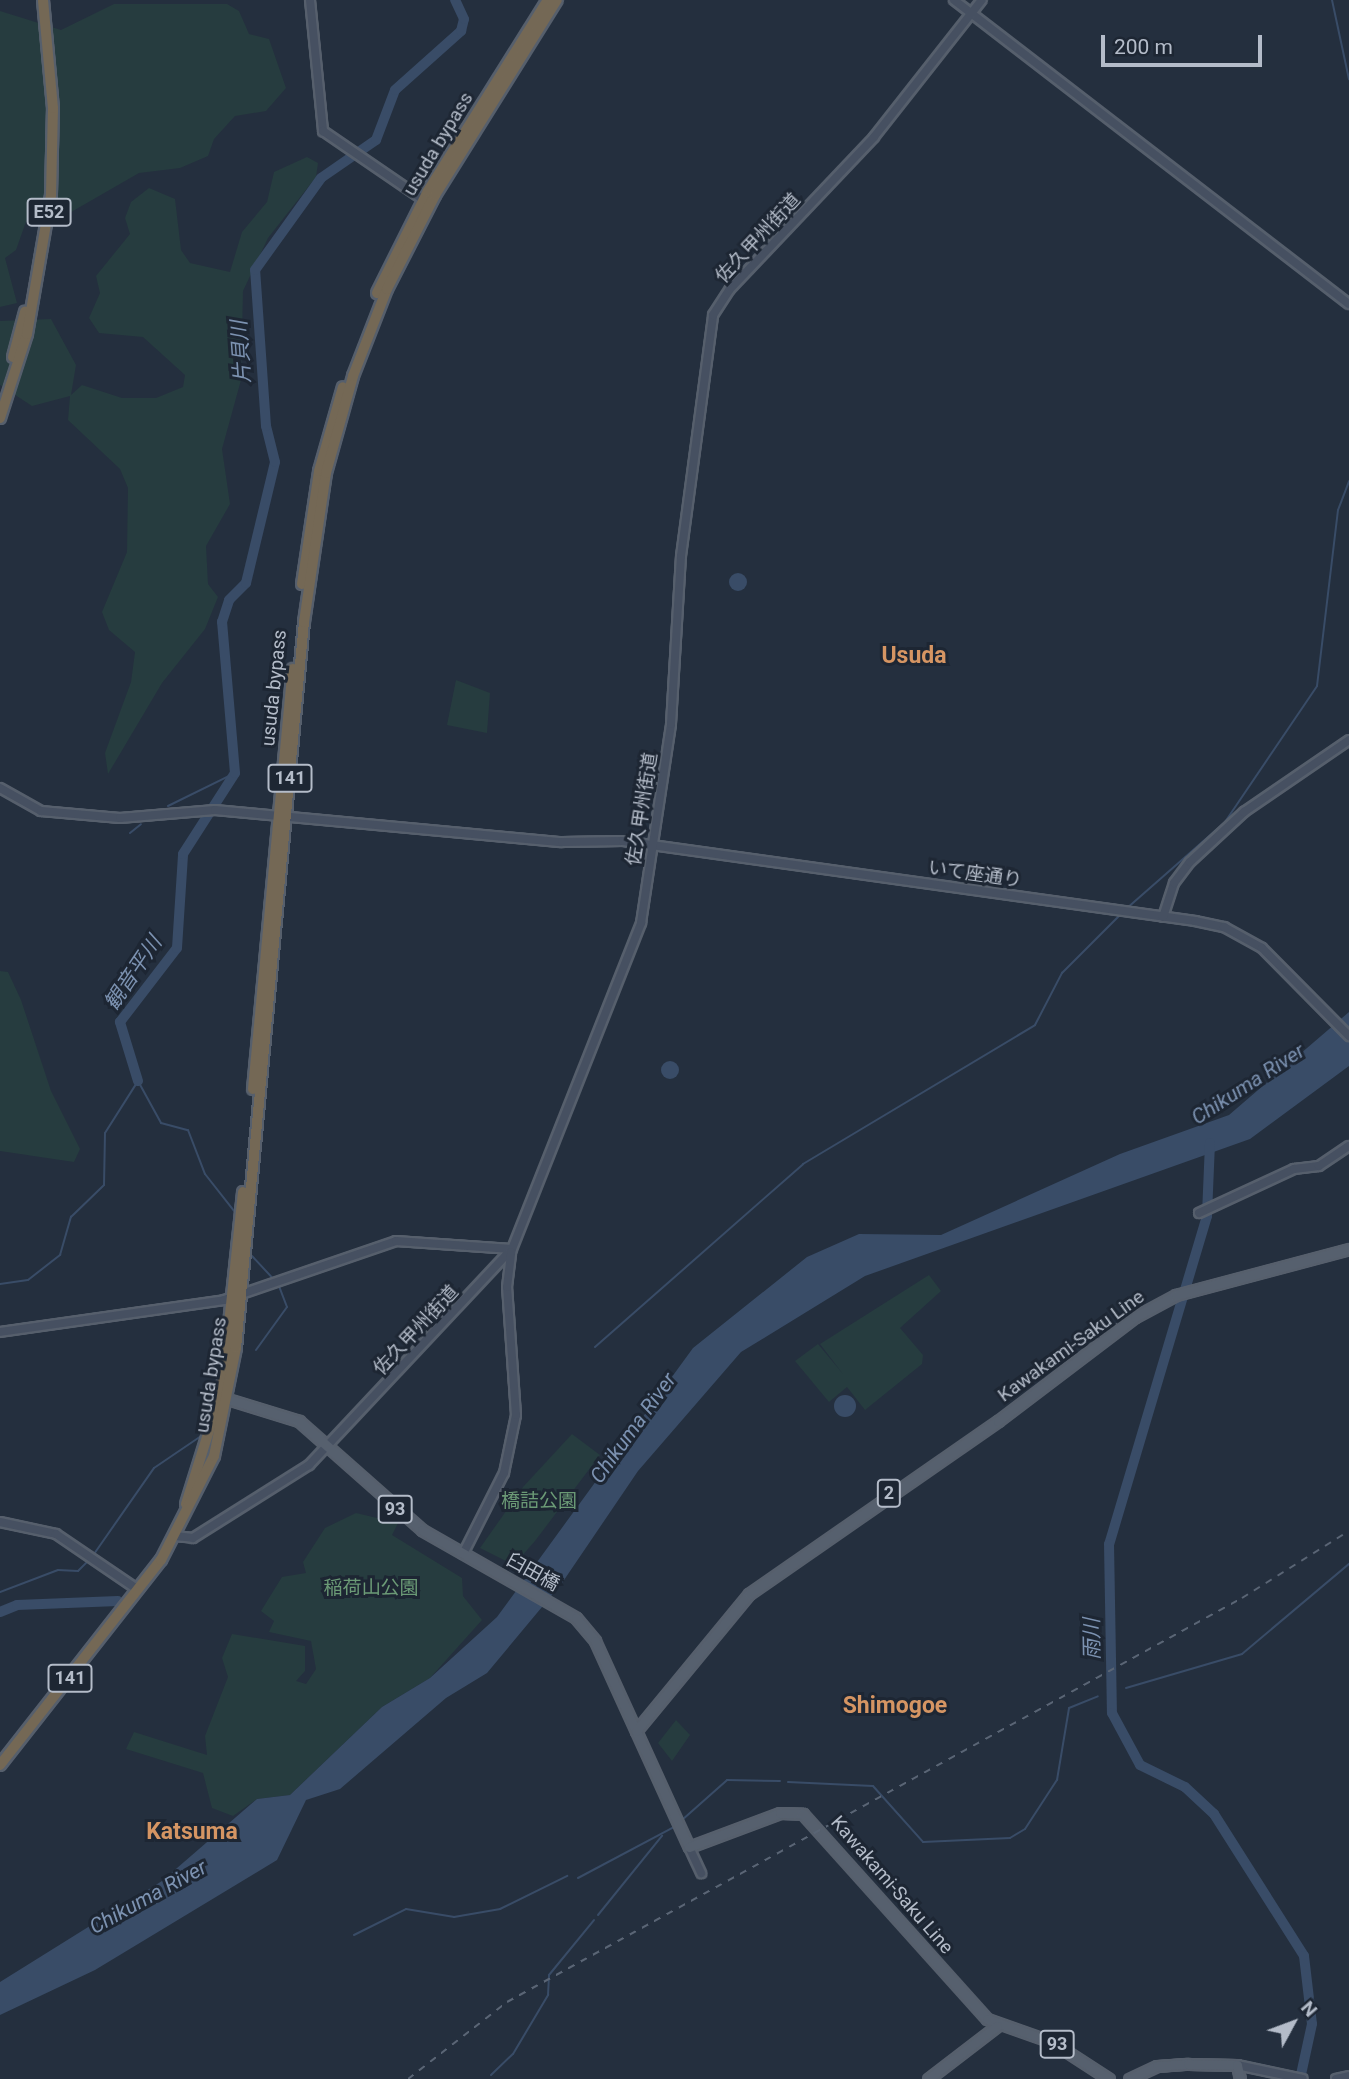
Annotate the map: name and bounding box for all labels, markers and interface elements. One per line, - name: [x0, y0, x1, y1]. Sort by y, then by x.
- scale bar: [1104, 21, 1265, 65]
- text: 200 m: [1114, 35, 1173, 59]
- street label: usuda bypass: [398, 88, 478, 200]
- street label: 佐久甲州街道: [711, 189, 805, 287]
- road number: E52: [26, 197, 72, 226]
- water label: 片貝川: [226, 320, 256, 384]
- street label: usuda bypass: [257, 629, 291, 747]
- district label: Usuda: [881, 642, 947, 670]
- street label: 佐久甲州街道: [622, 751, 662, 867]
- road number: 141: [267, 764, 313, 792]
- street label: いて座通り: [926, 856, 1024, 892]
- water label: 観音平川: [99, 931, 167, 1015]
- water label: Chikuma River: [1187, 1038, 1309, 1130]
- street label: 佐久甲州街道: [369, 1281, 463, 1379]
- street label: Kawakami-Saku Line: [993, 1285, 1149, 1407]
- street label: usuda bypass: [191, 1316, 231, 1434]
- water label: Chikuma River: [585, 1368, 681, 1488]
- road number: 2: [877, 1478, 901, 1508]
- park label: 橋詰公園: [501, 1490, 577, 1512]
- road number: 93: [378, 1494, 412, 1524]
- street label: 臼田橋: [503, 1548, 563, 1596]
- park label: 稲荷山公園: [324, 1577, 418, 1599]
- water label: 雨川: [1079, 1618, 1105, 1660]
- road number: 141: [47, 1664, 93, 1693]
- district label: Shimogoe: [843, 1692, 947, 1720]
- street label: Kawakami-Saku Line: [826, 1811, 958, 1959]
- district label: Katsuma: [146, 1818, 238, 1846]
- water label: Chikuma River: [85, 1854, 211, 1940]
- north arrow: [1258, 1988, 1328, 2058]
- text: N: [1296, 1996, 1322, 2021]
- road number: 93: [1040, 2030, 1074, 2058]

